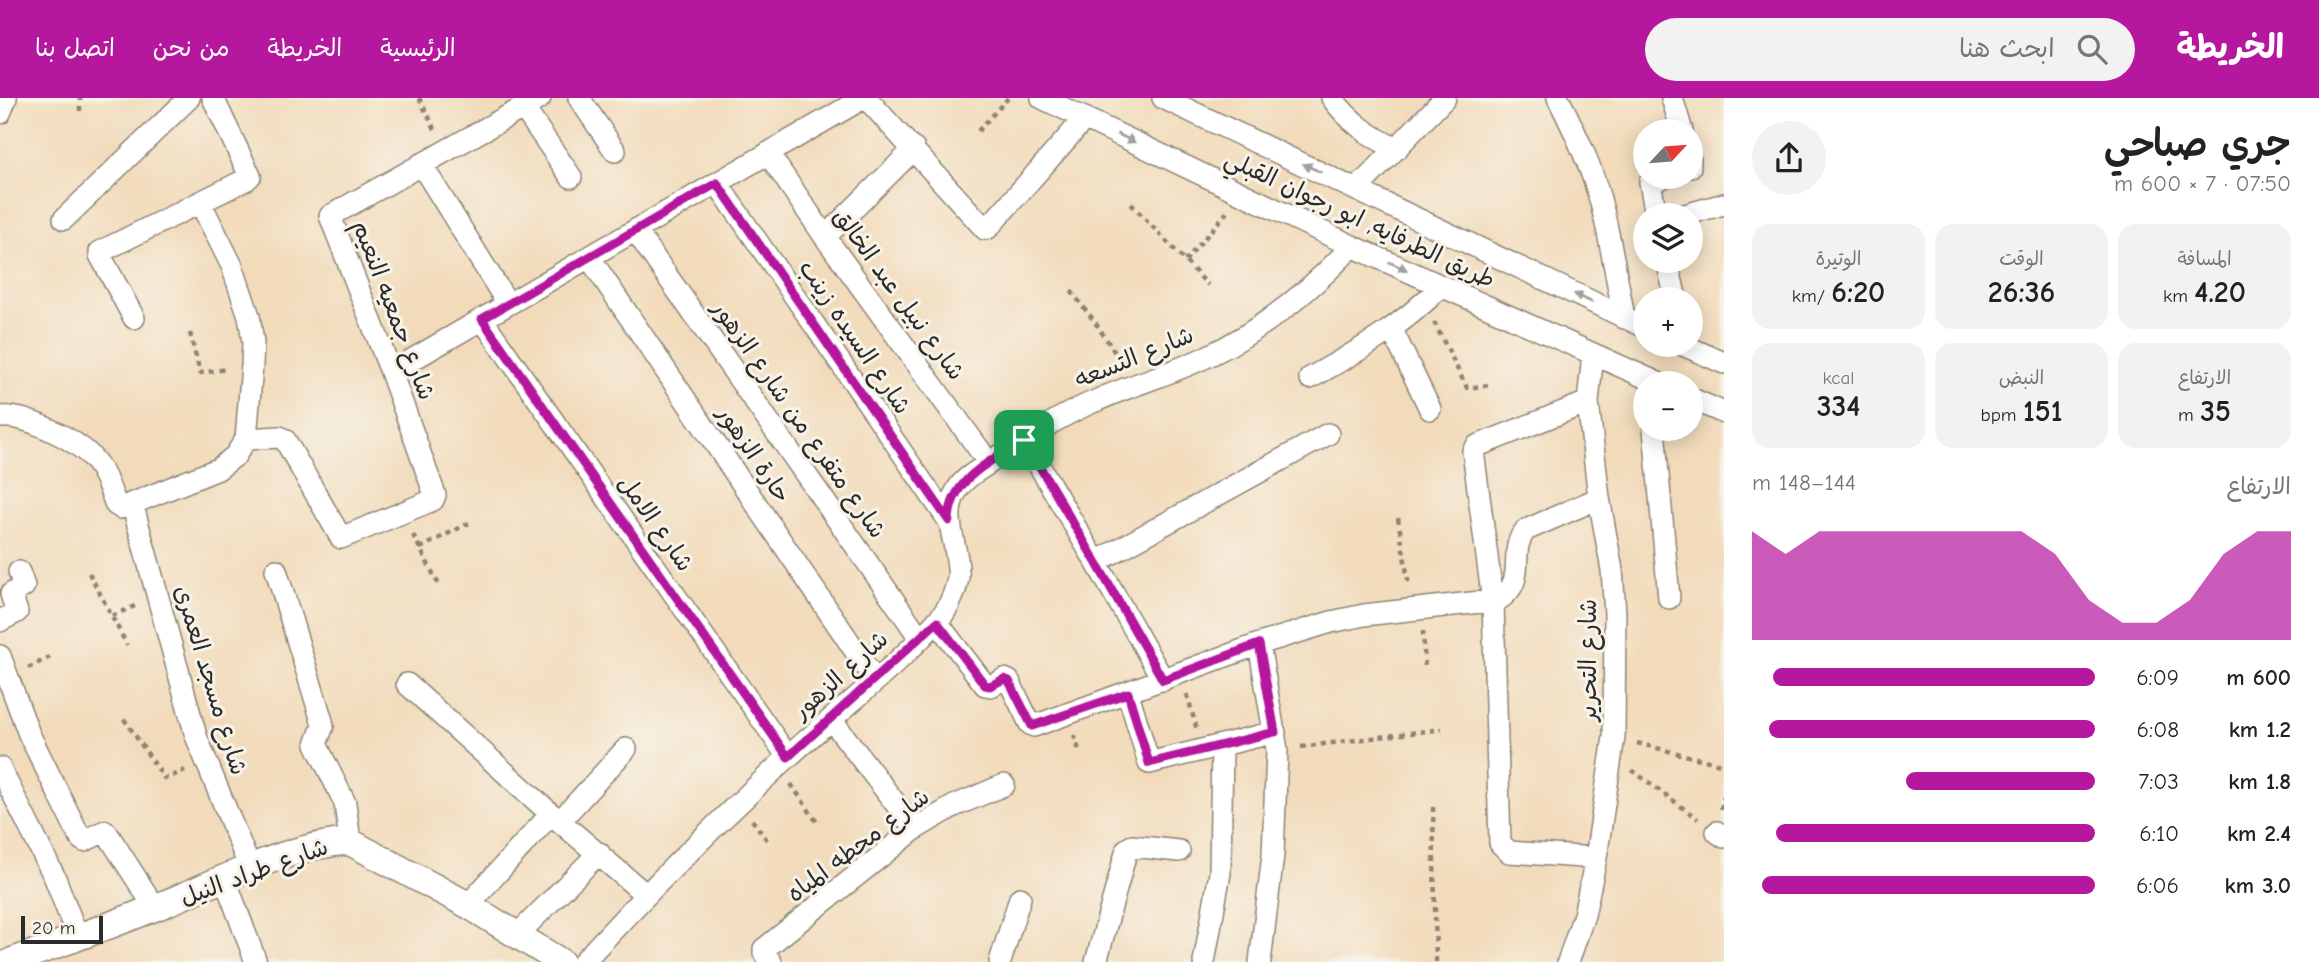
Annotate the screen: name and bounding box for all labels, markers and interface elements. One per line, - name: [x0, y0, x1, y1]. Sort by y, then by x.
- search box: [1645, 18, 2135, 81]
- text: الخريطة: [2177, 28, 2284, 66]
- icon: search: [2073, 30, 2111, 68]
- text: اتصل بنا: [35, 34, 115, 62]
- text: من نحن: [153, 34, 229, 62]
- text: الخريطة: [267, 34, 342, 62]
- text: الرئيسية: [380, 34, 456, 62]
- text: ابحث هنا: [1959, 34, 2055, 64]
- north arrow: [1633, 119, 1703, 189]
- map controls: [1633, 119, 1703, 441]
- button: share: [1752, 121, 1826, 195]
- text: جري صباحي: [2104, 122, 2291, 166]
- one-way arrow: [1115, 133, 1136, 144]
- street label: طريق الطرفايه, ابو رجوان القبلي: [1217, 144, 1500, 300]
- one-way arrow: [1302, 162, 1322, 173]
- text: 07:50 · 7 × 600 m: [2114, 170, 2291, 197]
- street label: شارع نبيل عبد الخالق: [825, 203, 971, 387]
- button: layers: [1633, 203, 1703, 273]
- street label: شارع جمعيه النعيم: [343, 216, 441, 405]
- text: الوتيرة: [1816, 248, 1861, 270]
- text: الوقت: [1999, 248, 2044, 270]
- text: المسافة: [2177, 248, 2232, 270]
- street label: شارع السيده زينب: [791, 255, 917, 421]
- one-way arrow: [1388, 260, 1408, 272]
- text: 6:20: [1831, 275, 1885, 310]
- text: 26:36: [1988, 275, 2055, 310]
- text: 4.20: [2194, 275, 2246, 310]
- text: /km: [1792, 285, 1831, 307]
- text: km: [2163, 285, 2194, 307]
- button: +: [1633, 287, 1703, 357]
- one-way arrow: [1573, 292, 1593, 304]
- street label: شارع متفرع من شارع الزهور: [703, 294, 892, 545]
- street label: شارع التسعه: [1071, 320, 1199, 396]
- text: kcal: [1823, 367, 1854, 389]
- text: النبض: [1999, 367, 2044, 389]
- text: الارتفاع: [2178, 367, 2231, 389]
- button: −: [1633, 371, 1703, 441]
- text: 334: [1817, 389, 1860, 424]
- text: 151: [2023, 394, 2062, 429]
- text: 35: [2200, 394, 2231, 429]
- street label: حارة الزهور: [711, 399, 797, 508]
- text: bpm: [1981, 404, 2023, 426]
- text: m: [2178, 404, 2200, 426]
- pin: [994, 410, 1054, 470]
- icon: arrive: [1005, 421, 1043, 459]
- street label: شارع الامل: [610, 469, 699, 578]
- text: 144–148 m: [1752, 469, 1856, 496]
- text: الارتفاع: [2227, 473, 2291, 500]
- street label: شارع مسجد العمرى: [166, 582, 253, 779]
- street label: شارع التحرير: [1574, 599, 1605, 723]
- street label: شارع الزهور: [786, 625, 896, 728]
- text: 6:09: [2136, 664, 2179, 691]
- text: 600 m: [2226, 664, 2291, 691]
- text: 6:08: [2137, 716, 2179, 743]
- text: 1.2 km: [2229, 716, 2291, 743]
- text: 7:03: [2138, 768, 2179, 795]
- text: 1.8 km: [2228, 768, 2291, 795]
- street label: شارع محطه المياه: [781, 782, 937, 910]
- text: 6:10: [2139, 820, 2179, 847]
- text: 2.4 km: [2227, 820, 2291, 847]
- street label: شارع طراد النيل: [176, 832, 333, 915]
- text: 6:06: [2136, 872, 2179, 899]
- text: 3.0 km: [2225, 872, 2291, 899]
- scale bar: [21, 913, 103, 945]
- text: 20 m: [32, 917, 76, 939]

